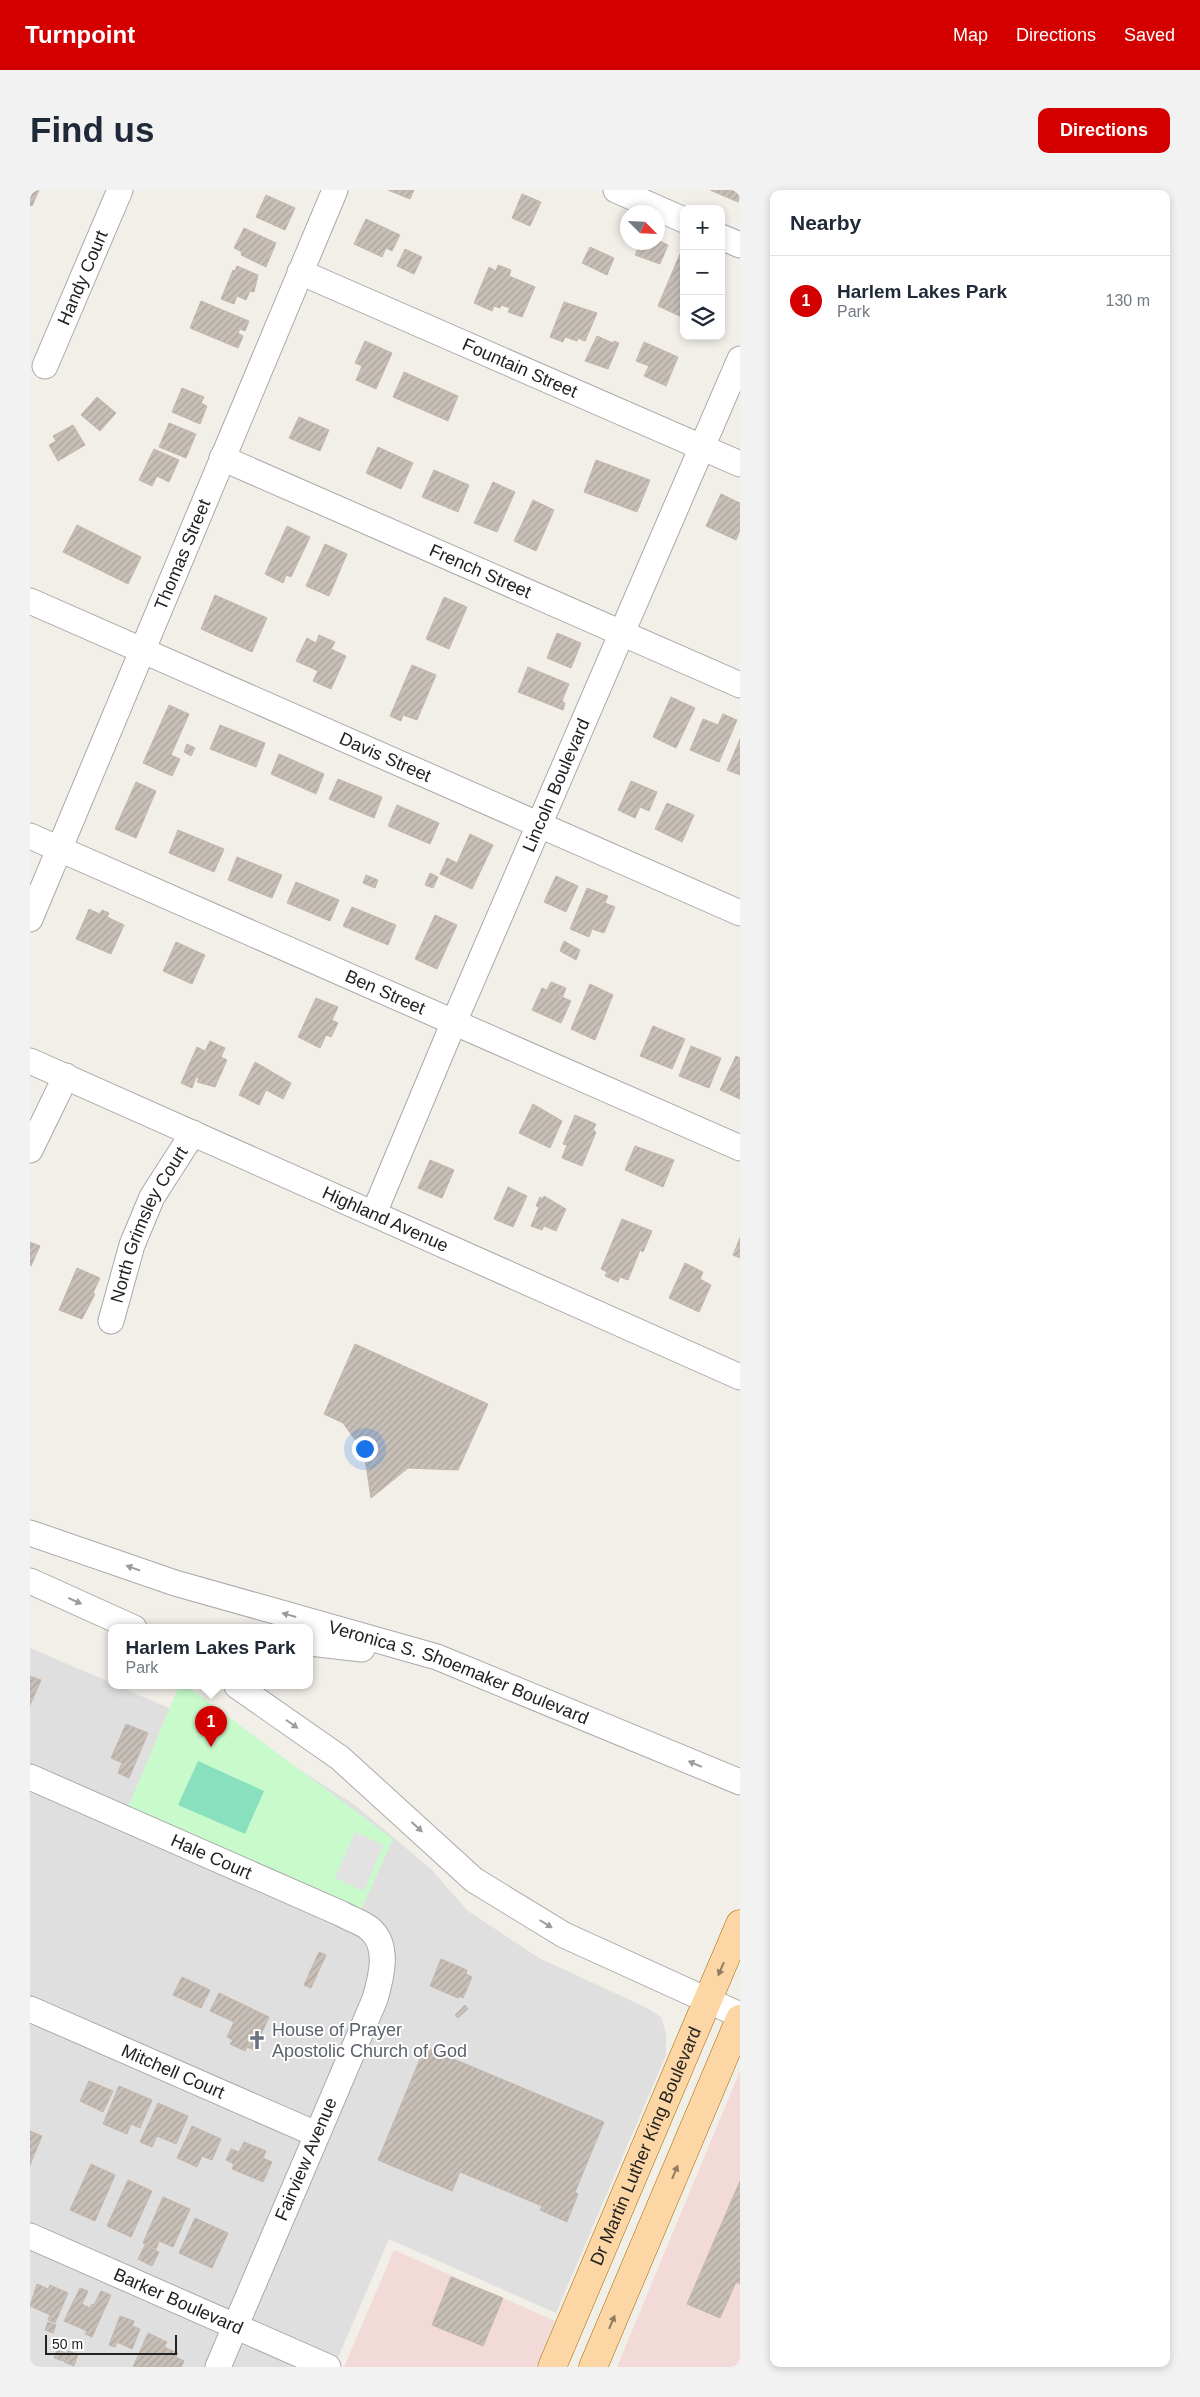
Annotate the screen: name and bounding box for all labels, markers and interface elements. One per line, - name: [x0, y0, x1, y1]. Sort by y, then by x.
- text: Turnpoint: [25, 21, 135, 48]
- text: Map: [953, 25, 988, 45]
- text: Directions: [1016, 25, 1096, 45]
- text: Saved: [1124, 25, 1175, 45]
- button: Directions: [1038, 108, 1170, 153]
- text: Find us: [30, 110, 154, 149]
- north arrow: [620, 205, 665, 250]
- map controls: [680, 205, 725, 340]
- button: +: [680, 205, 725, 250]
- text: Nearby: [790, 211, 861, 234]
- street label: Handy Court: [54, 227, 112, 328]
- button: −: [680, 250, 725, 295]
- text: Harlem Lakes Park: [837, 281, 1007, 302]
- text: 1: [802, 292, 810, 309]
- text: 130 m: [1106, 292, 1150, 309]
- button: layers: [680, 295, 725, 340]
- text: Park: [837, 303, 870, 320]
- street label: Fountain Street: [460, 334, 580, 402]
- street label: Thomas Street: [150, 496, 214, 613]
- street label: French Street: [426, 540, 534, 602]
- street label: Lincoln Boulevard: [519, 715, 594, 855]
- street label: Davis Street: [336, 728, 434, 786]
- street label: Ben Street: [342, 966, 428, 1018]
- street label: North Grimsley Court: [107, 1143, 192, 1305]
- street label: Highland Avenue: [319, 1182, 452, 1256]
- your location: [352, 1436, 378, 1462]
- one-way arrow: [126, 1564, 141, 1572]
- one-way arrow: [68, 1597, 82, 1605]
- one-way arrow: [281, 1611, 296, 1619]
- street label: Veronica S. Shoemaker Boulevard: [326, 1617, 592, 1728]
- popup: [108, 1624, 313, 1689]
- text: Harlem Lakes Park: [125, 1637, 296, 1658]
- text: Park: [125, 1659, 158, 1676]
- pin: 1: [195, 1706, 227, 1747]
- one-way arrow: [285, 1719, 298, 1729]
- one-way arrow: [688, 1759, 702, 1767]
- one-way arrow: [410, 1821, 422, 1833]
- street label: Hale Court: [168, 1830, 255, 1883]
- one-way arrow: [539, 1920, 553, 1929]
- one-way arrow: [717, 1962, 725, 1977]
- place label: House of Prayer Apostolic Church of God: [272, 2020, 467, 2061]
- street label: Dr Martin Luther King Boulevard: [586, 2024, 705, 2268]
- church icon: House of Prayer Apostolic Church of God: [246, 2029, 268, 2051]
- street label: Mitchell Court: [118, 2040, 227, 2103]
- street label: Fairview Avenue: [271, 2094, 341, 2224]
- one-way arrow: [671, 2164, 679, 2179]
- street label: Barker Boulevard: [111, 2264, 246, 2338]
- one-way arrow: [608, 2315, 616, 2329]
- scale bar: [45, 2332, 178, 2355]
- text: 50 m: [52, 2336, 83, 2352]

